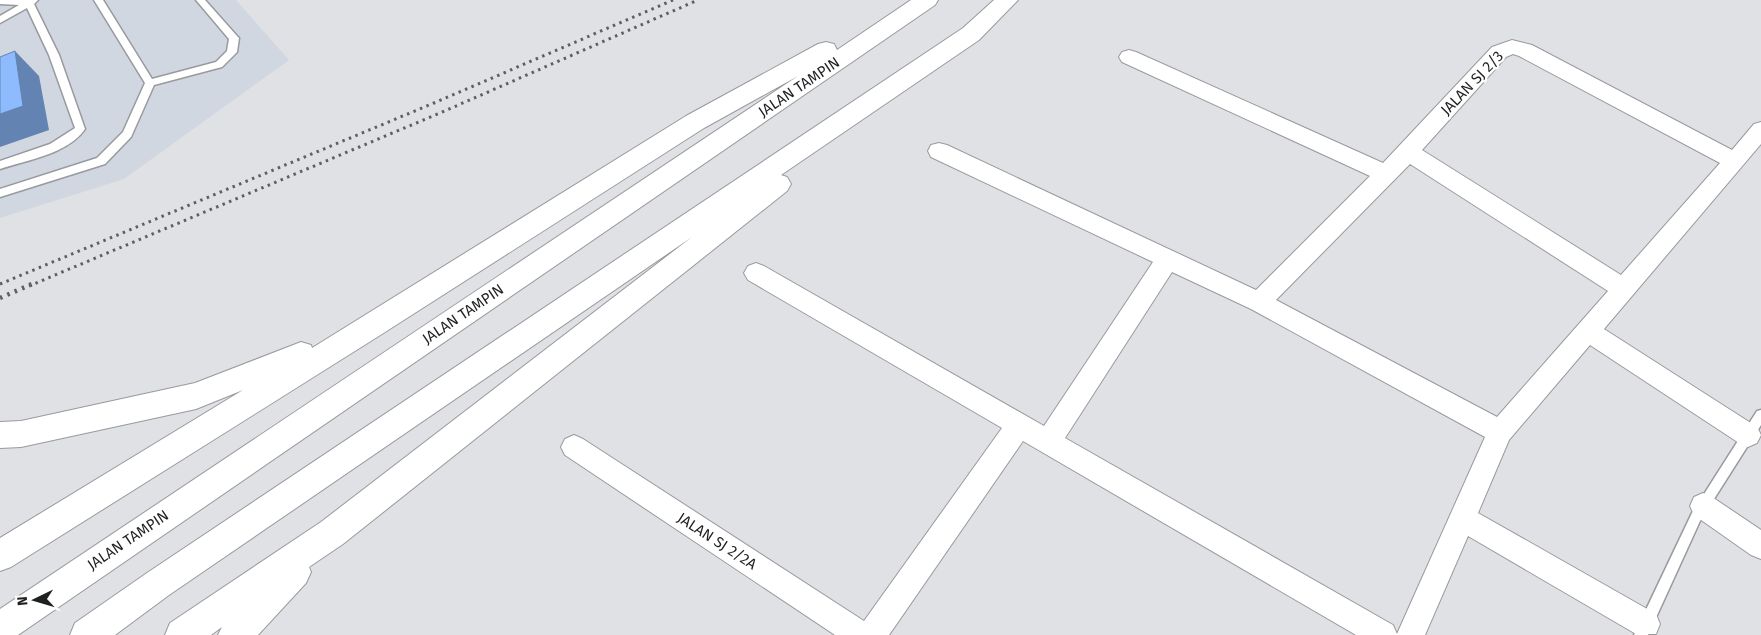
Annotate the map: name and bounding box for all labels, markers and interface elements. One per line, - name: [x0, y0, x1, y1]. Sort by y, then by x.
- street label: JALAN SJ 2/3: [1437, 47, 1507, 119]
- street label: JALAN TAMPIN: [755, 53, 843, 121]
- street label: JALAN TAMPIN: [419, 280, 507, 348]
- street label: JALAN TAMPIN: [84, 506, 172, 574]
- street label: JALAN SJ 2/2A: [674, 509, 760, 573]
- north arrow: [10, 575, 60, 625]
- text: N: [14, 596, 31, 606]

